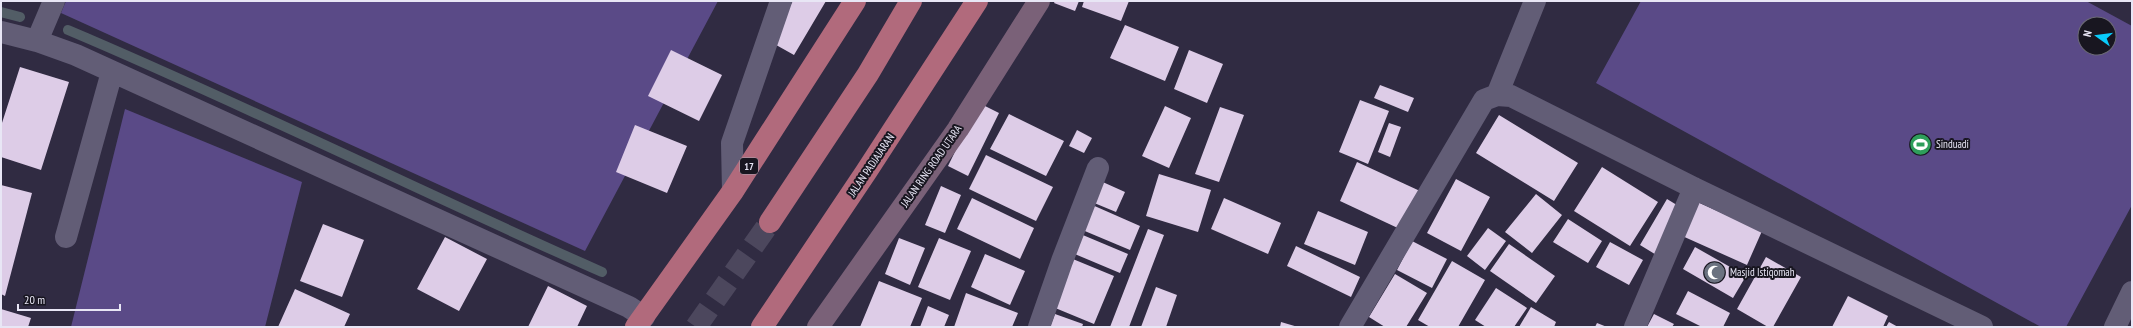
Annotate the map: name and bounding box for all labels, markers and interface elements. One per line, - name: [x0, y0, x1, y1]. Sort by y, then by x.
- north arrow: [2077, 16, 2117, 56]
- text: N: [2080, 29, 2095, 38]
- street label: JALAN RING ROAD UTARA: [897, 122, 965, 211]
- street label: JALAN PADJAJARAN: [844, 131, 897, 200]
- sports icon: Sinduadi: [1907, 131, 1933, 157]
- place label: Sinduadi: [1936, 137, 1969, 151]
- road number: 17: [740, 158, 758, 174]
- mosque icon: Masjid Istiqomah: [1701, 259, 1727, 285]
- place label: Masjid Istiqomah: [1730, 265, 1795, 279]
- scale bar: [18, 286, 120, 312]
- text: 20 m: [24, 292, 45, 307]

